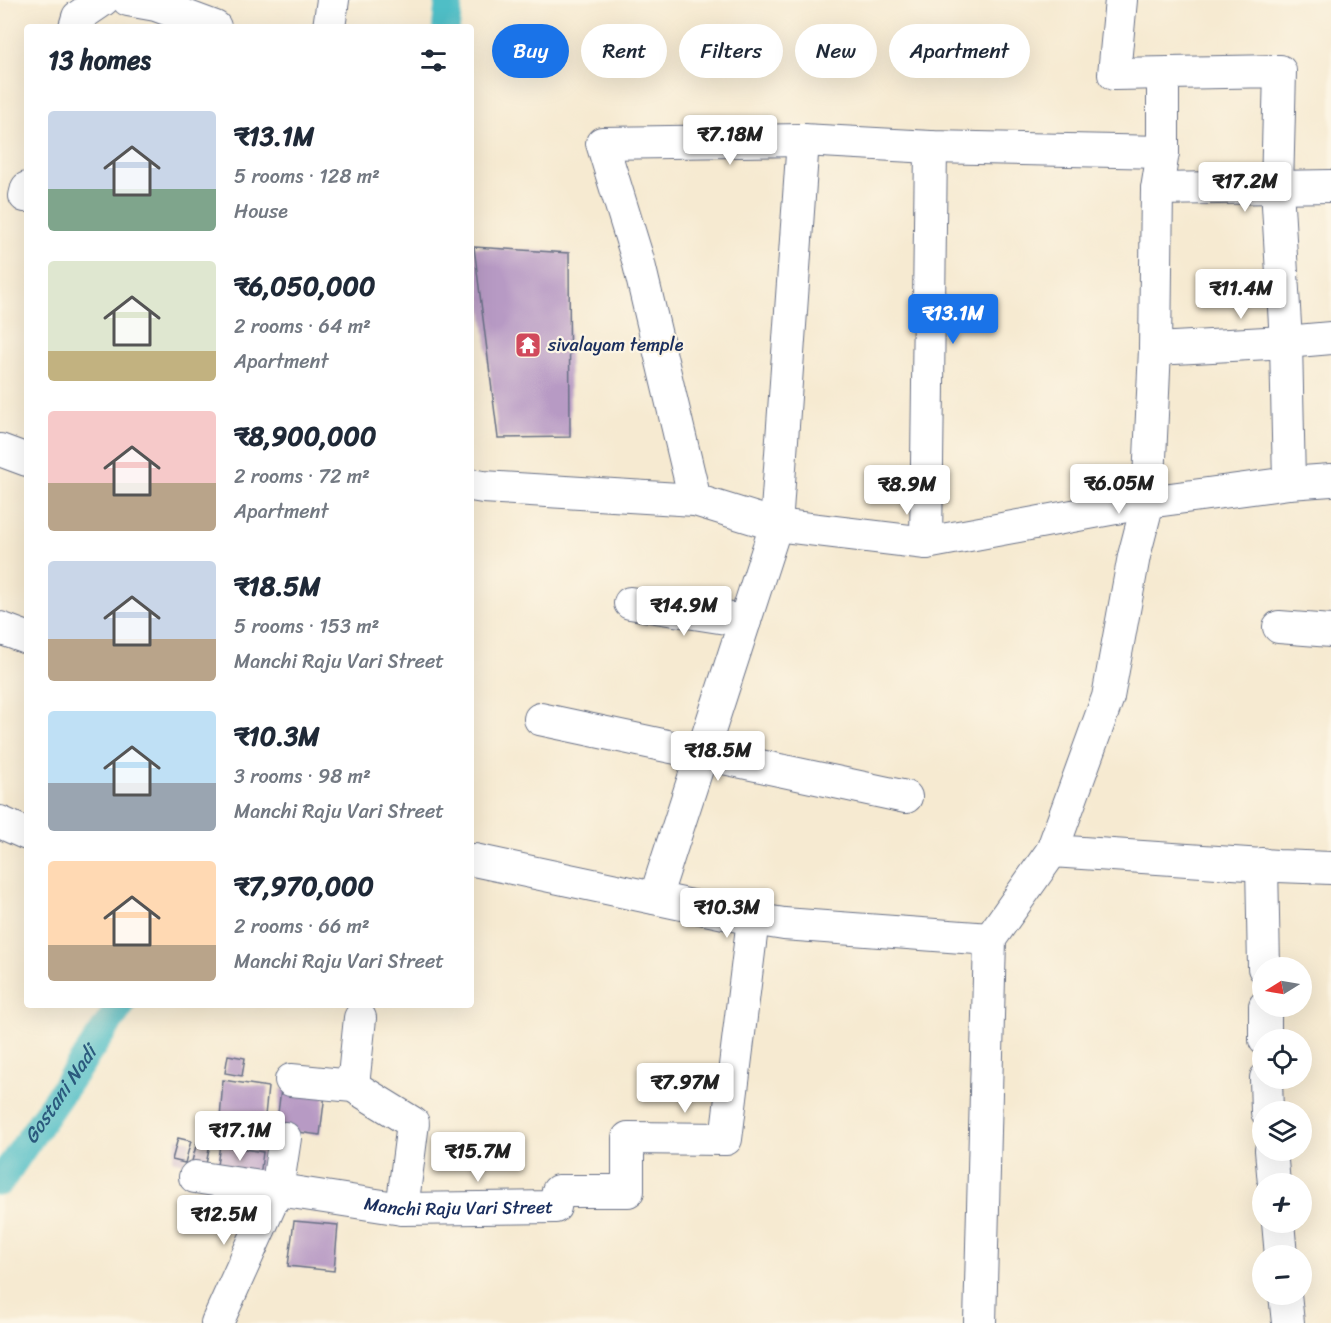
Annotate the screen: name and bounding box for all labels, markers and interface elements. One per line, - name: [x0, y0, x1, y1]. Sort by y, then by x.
- chip: Buy: [492, 24, 569, 78]
- chip: Rent: [581, 24, 667, 78]
- chip: Filters: [679, 24, 783, 78]
- chip: New: [795, 24, 877, 78]
- chip: Apartment: [889, 24, 1030, 78]
- text: 13 homes: [48, 37, 151, 83]
- icon: filters: [417, 44, 450, 77]
- text: ₹13.1M: [234, 113, 314, 159]
- pin: ₹7.18M: [681, 115, 779, 166]
- text: ₹7.18M: [697, 117, 763, 152]
- icon: home: [96, 135, 168, 207]
- text: 5 rooms · 128 m²: [234, 159, 380, 194]
- pin: ₹17.2M: [1196, 162, 1294, 213]
- text: ₹17.2M: [1212, 164, 1278, 199]
- text: House: [234, 194, 288, 229]
- text: ₹6,050,000: [234, 263, 375, 309]
- pin: ₹11.4M: [1192, 269, 1290, 320]
- text: ₹11.4M: [1209, 271, 1273, 306]
- icon: home: [96, 285, 168, 357]
- pin: ₹13.1M: [904, 294, 1002, 345]
- text: ₹13.1M: [922, 296, 984, 331]
- text: 2 rooms · 64 m²: [234, 309, 371, 344]
- place label: sivalayam temple: [547, 329, 684, 361]
- temple icon: sivalayam temple: [513, 330, 543, 360]
- text: Apartment: [234, 344, 328, 379]
- text: ₹8,900,000: [234, 413, 376, 459]
- icon: home: [96, 435, 168, 507]
- text: 2 rooms · 72 m²: [234, 459, 370, 494]
- pin: ₹6.05M: [1070, 464, 1168, 515]
- pin: ₹8.9M: [865, 465, 949, 516]
- text: ₹6.05M: [1084, 466, 1154, 501]
- text: ₹8.9M: [878, 467, 936, 502]
- text: Apartment: [234, 494, 328, 529]
- text: ₹18.5M: [234, 563, 320, 609]
- icon: home: [96, 585, 168, 657]
- pin: ₹14.9M: [635, 586, 733, 637]
- text: ₹14.9M: [651, 588, 717, 623]
- text: 5 rooms · 153 m²: [234, 609, 379, 644]
- text: Manchi Raju Vari Street: [234, 644, 444, 679]
- text: ₹10.3M: [234, 713, 320, 759]
- pin: ₹18.5M: [669, 731, 767, 782]
- text: ₹18.5M: [685, 733, 751, 768]
- icon: home: [96, 735, 168, 807]
- text: 3 rooms · 98 m²: [234, 759, 371, 794]
- text: Manchi Raju Vari Street: [234, 794, 444, 829]
- text: ₹7,970,000: [234, 863, 374, 909]
- icon: home: [96, 885, 168, 957]
- pin: ₹10.3M: [678, 888, 776, 939]
- text: ₹10.3M: [694, 890, 760, 925]
- text: 2 rooms · 66 m²: [234, 909, 370, 944]
- text: Manchi Raju Vari Street: [234, 944, 444, 979]
- north arrow: [1252, 957, 1312, 1017]
- map controls: [1252, 957, 1312, 1305]
- button: locate: [1252, 1029, 1312, 1089]
- water label: Gostani Nadi: [14, 1035, 108, 1151]
- pin: ₹7.97M: [636, 1063, 734, 1114]
- text: ₹7.97M: [651, 1065, 719, 1100]
- button: layers: [1252, 1101, 1312, 1161]
- pin: ₹17.1M: [191, 1111, 289, 1162]
- text: ₹17.1M: [209, 1113, 271, 1148]
- pin: ₹15.7M: [429, 1132, 527, 1183]
- text: ₹15.7M: [445, 1134, 511, 1169]
- button: +: [1252, 1173, 1312, 1233]
- street label: Manchi Raju Vari Street: [362, 1187, 553, 1225]
- pin: ₹12.5M: [175, 1195, 273, 1246]
- text: ₹12.5M: [191, 1197, 257, 1232]
- button: −: [1252, 1245, 1312, 1305]

